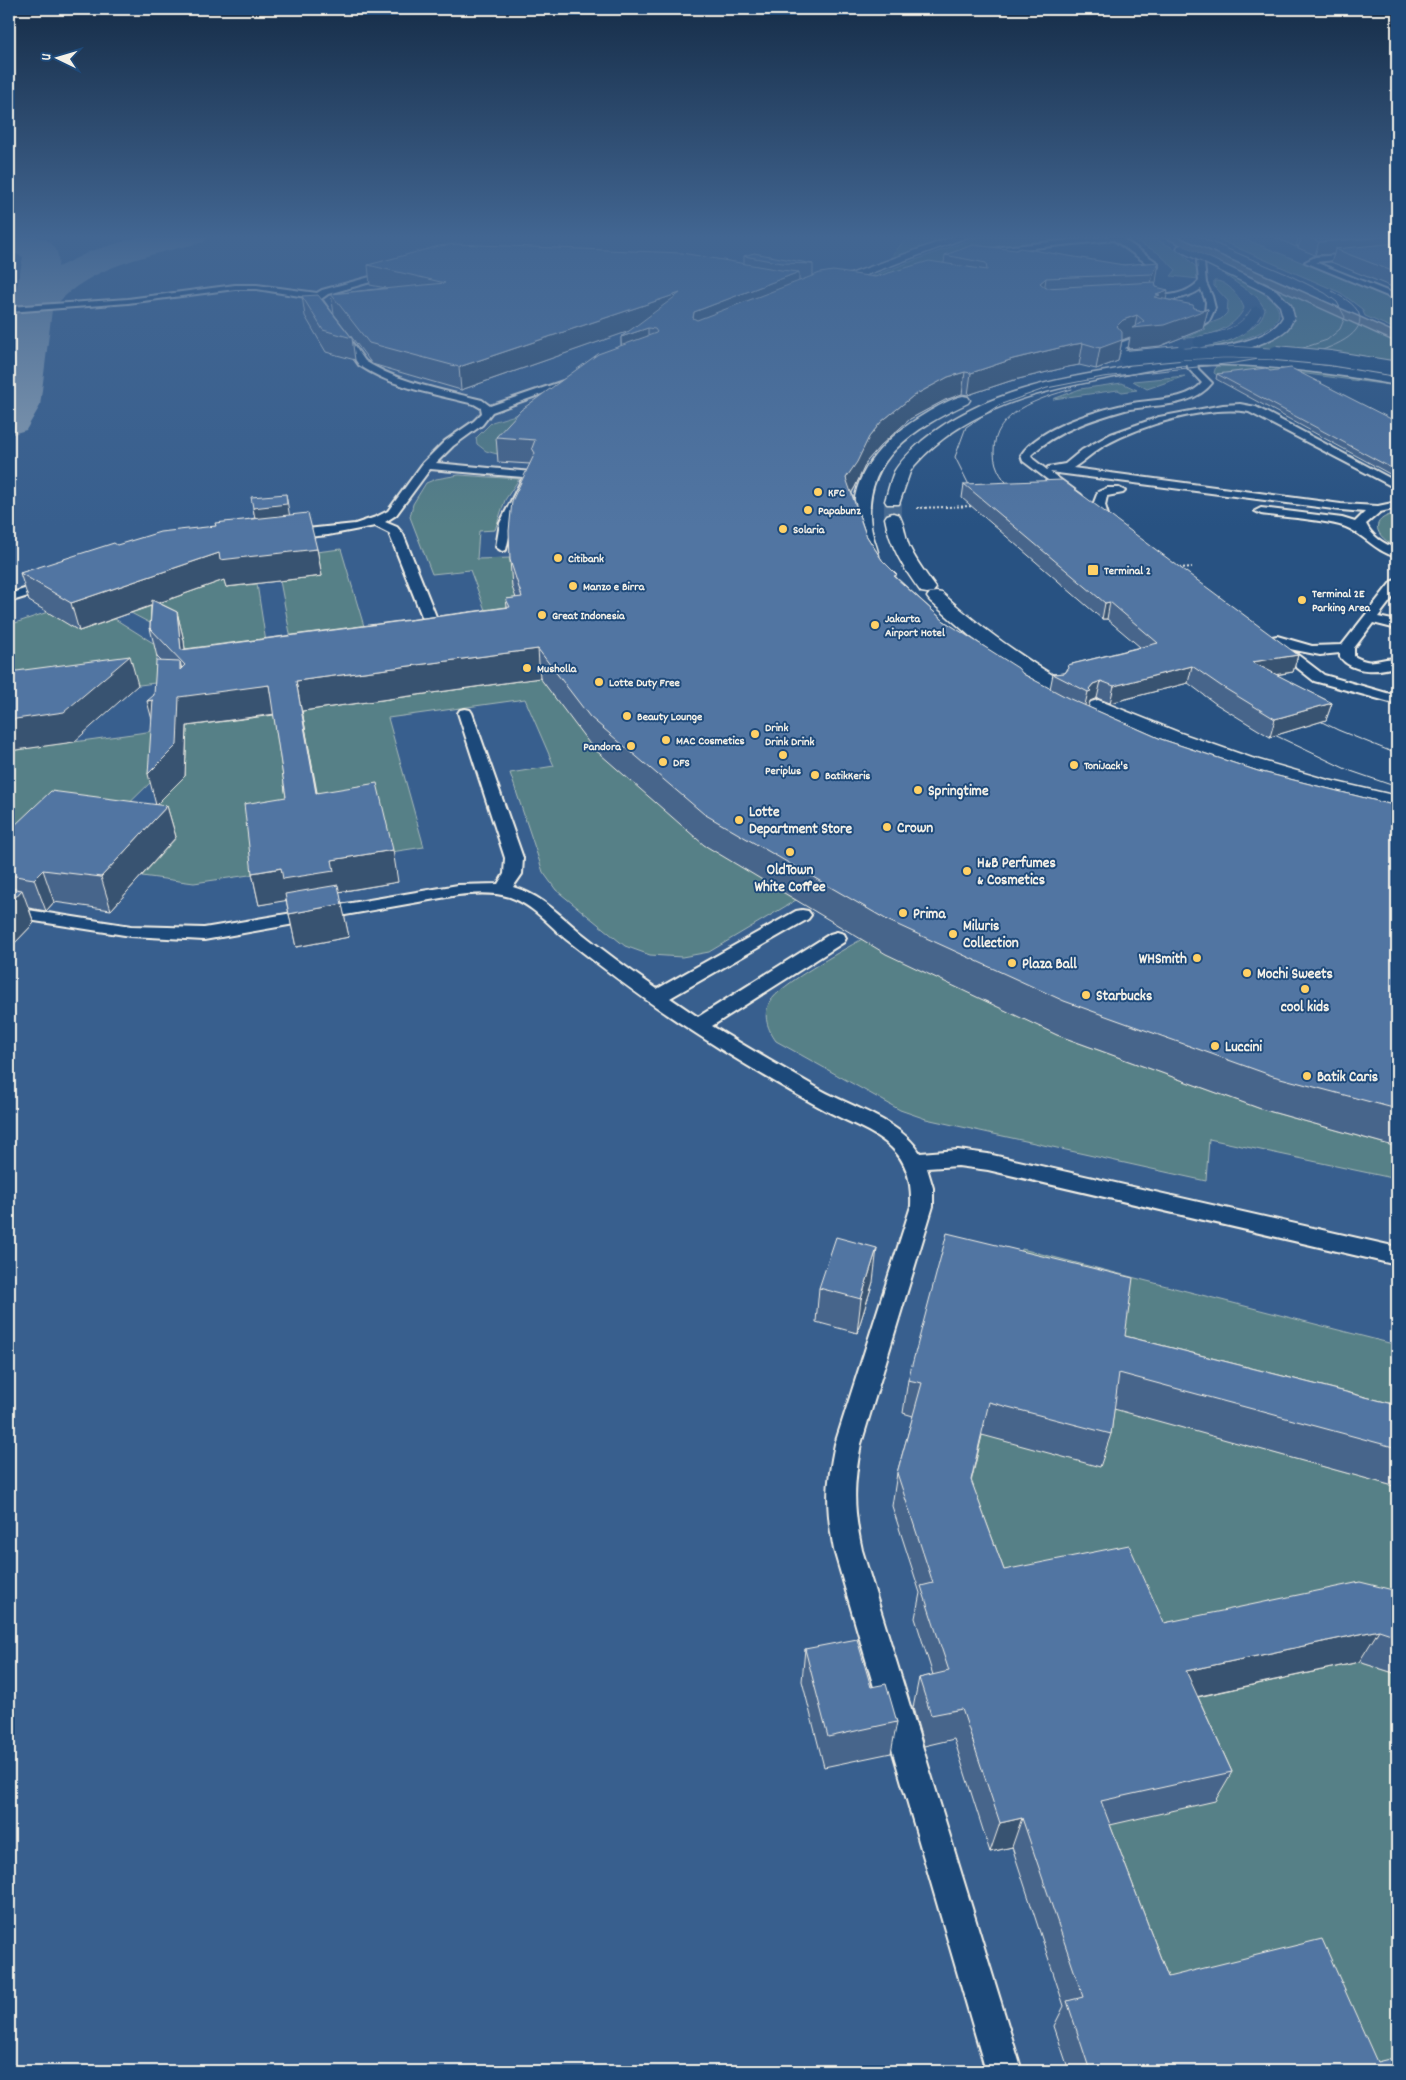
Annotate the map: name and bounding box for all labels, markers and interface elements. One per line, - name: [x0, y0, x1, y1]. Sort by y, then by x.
- north arrow: [32, 32, 82, 82]
- text: U: [37, 53, 57, 61]
- place label: KFC: [828, 485, 845, 502]
- marker: KFC: [812, 486, 824, 498]
- place label: Papabunz: [818, 503, 861, 520]
- marker: Papabunz: [802, 504, 814, 516]
- place label: Solaria: [793, 522, 826, 539]
- marker: Solaria: [777, 523, 789, 535]
- place label: Citibank: [568, 551, 604, 568]
- marker: Citibank: [552, 552, 564, 564]
- marker: Terminal 2: [1086, 563, 1100, 577]
- place label: Terminal 2: [1104, 563, 1151, 580]
- place label: Manzo e Birra: [583, 579, 646, 596]
- marker: Manzo e Birra: [567, 580, 579, 592]
- place label: Terminal 2E Parking Area: [1312, 586, 1371, 617]
- marker: Terminal 2E Parking Area: [1296, 594, 1308, 606]
- place label: Great Indonesia: [552, 608, 626, 625]
- marker: Great Indonesia: [536, 609, 548, 621]
- place label: Jakarta Airport Hotel: [885, 611, 945, 642]
- marker: Jakarta Airport Hotel: [869, 619, 881, 631]
- place label: Musholla: [537, 661, 578, 678]
- marker: Musholla: [521, 662, 533, 674]
- place label: Lotte Duty Free: [609, 675, 681, 692]
- marker: Lotte Duty Free: [593, 676, 605, 688]
- place label: Beauty Lounge: [637, 709, 703, 726]
- marker: Beauty Lounge: [621, 710, 633, 722]
- place label: Drink Drink Drink: [765, 720, 814, 751]
- marker: Drink Drink Drink: [749, 728, 761, 740]
- place label: MAC Cosmetics: [676, 733, 745, 750]
- marker: MAC Cosmetics: [660, 734, 672, 746]
- place label: Pandora: [583, 739, 622, 756]
- marker: Pandora: [625, 740, 637, 752]
- marker: Periplus: [777, 749, 789, 761]
- place label: DFS: [673, 755, 690, 772]
- marker: DFS: [657, 756, 669, 768]
- place label: ToniJack's: [1084, 758, 1128, 775]
- marker: ToniJack's: [1068, 759, 1080, 771]
- place label: Periplus: [765, 763, 801, 780]
- place label: BatikKeris: [825, 768, 870, 785]
- marker: BatikKeris: [809, 769, 821, 781]
- place label: Springtime: [928, 781, 989, 803]
- marker: Springtime: [912, 784, 924, 796]
- place label: Lotte Department Store: [749, 802, 853, 841]
- marker: Lotte Department Store: [733, 814, 745, 826]
- place label: Crown: [897, 818, 933, 840]
- marker: Crown: [881, 821, 893, 833]
- marker: OldTown White Coffee: [784, 846, 796, 858]
- place label: H&B Perfumes & Cosmetics: [977, 853, 1056, 892]
- place label: OldTown White Coffee: [754, 860, 826, 899]
- marker: H&B Perfumes & Cosmetics: [961, 865, 973, 877]
- place label: Prima: [913, 904, 946, 926]
- marker: Prima: [897, 907, 909, 919]
- place label: Miluris Collection: [963, 916, 1019, 955]
- marker: Miluris Collection: [947, 928, 959, 940]
- place label: WHSmith: [1139, 949, 1187, 971]
- marker: WHSmith: [1191, 952, 1203, 964]
- place label: Plaza Ball: [1022, 954, 1077, 976]
- marker: Plaza Ball: [1006, 957, 1018, 969]
- place label: Mochi Sweets: [1257, 964, 1333, 986]
- marker: Mochi Sweets: [1241, 967, 1253, 979]
- marker: cool kids: [1299, 983, 1311, 995]
- place label: Starbucks: [1096, 986, 1152, 1008]
- marker: Starbucks: [1080, 989, 1092, 1001]
- place label: cool kids: [1281, 997, 1329, 1019]
- place label: Luccini: [1225, 1037, 1262, 1059]
- marker: Luccini: [1209, 1040, 1221, 1052]
- place label: Batik Caris: [1317, 1067, 1378, 1089]
- marker: Batik Caris: [1301, 1070, 1313, 1082]

